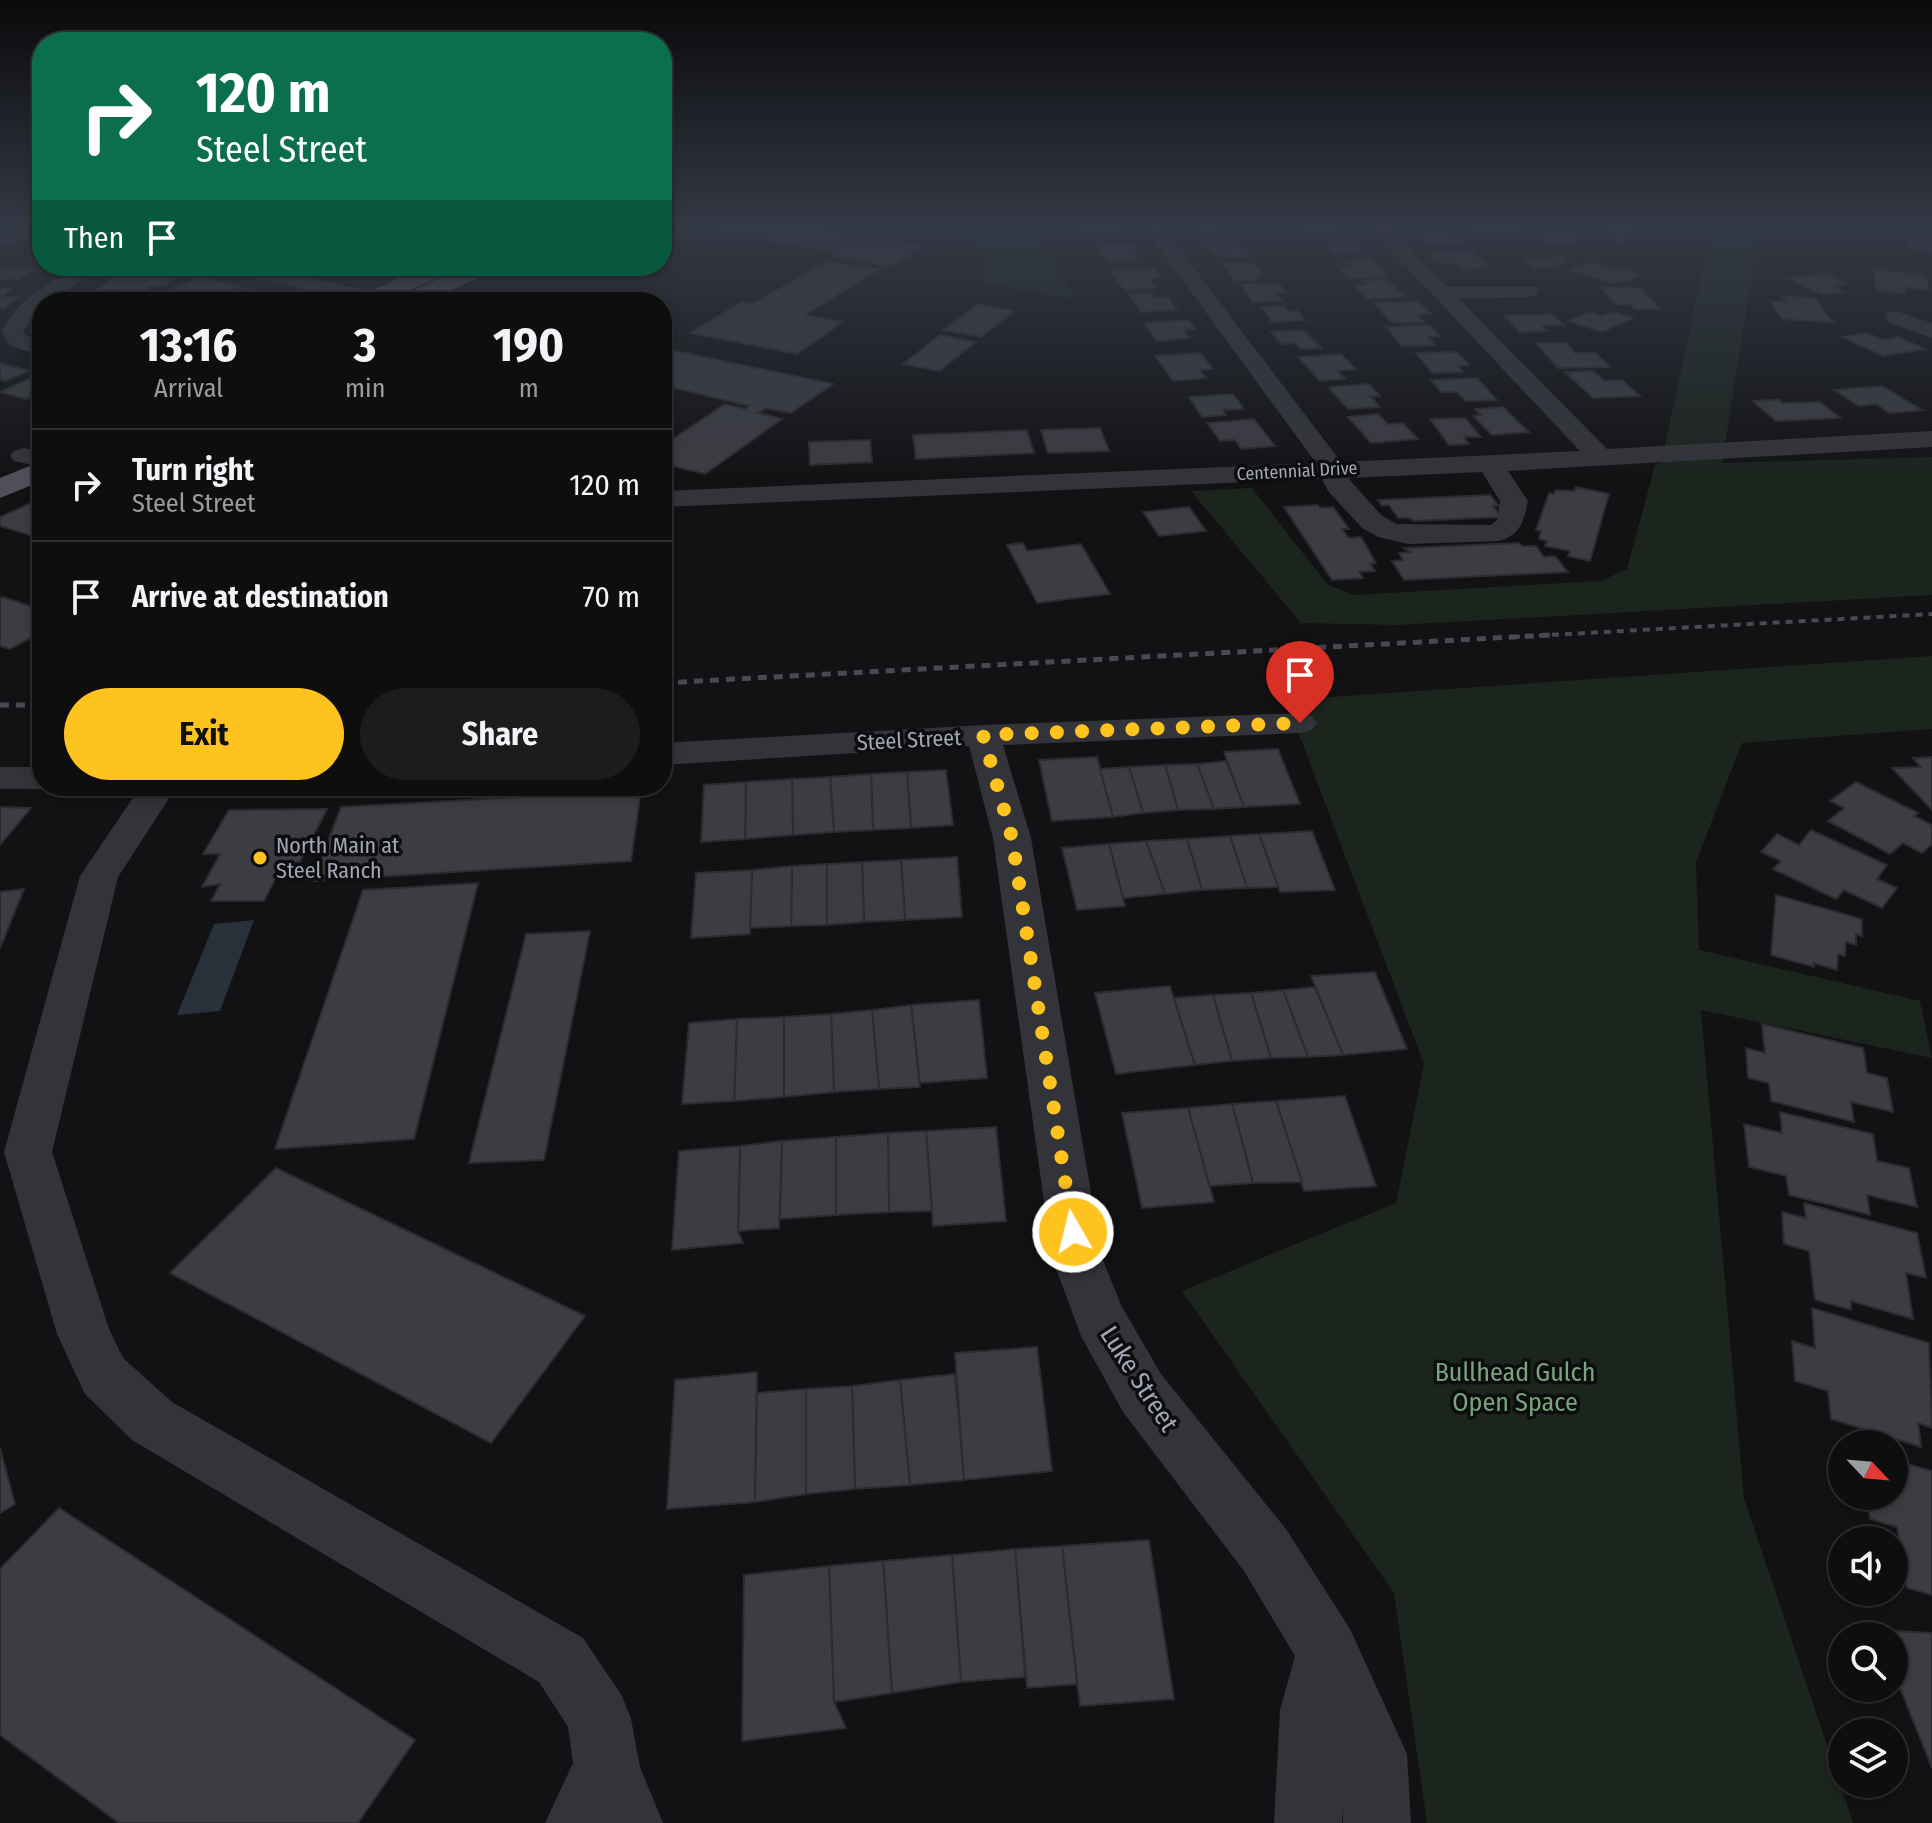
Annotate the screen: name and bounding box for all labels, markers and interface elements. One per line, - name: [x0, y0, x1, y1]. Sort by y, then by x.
- text: 120 m: [196, 60, 331, 127]
- icon: right: [64, 64, 168, 168]
- text: Steel Street: [196, 128, 367, 172]
- icon: arrive: [140, 216, 184, 260]
- text: Then: [64, 220, 124, 256]
- text: 13:16: [140, 316, 237, 374]
- text: 3: [354, 316, 377, 374]
- text: 190: [493, 316, 564, 374]
- text: Arrival: [154, 373, 223, 404]
- text: min: [345, 373, 385, 404]
- text: m: [519, 373, 539, 404]
- text: Turn right: [132, 452, 254, 488]
- street label: Centennial Drive: [1236, 457, 1358, 485]
- icon: right: [64, 463, 108, 507]
- text: 120 m: [569, 467, 640, 503]
- text: Steel Street: [132, 488, 256, 519]
- icon: arrive: [64, 575, 108, 619]
- text: Arrive at destination: [132, 579, 389, 615]
- text: 70 m: [582, 579, 640, 615]
- pin: [1266, 641, 1334, 723]
- icon: arrive: [1278, 653, 1322, 697]
- button: Exit: [64, 688, 344, 780]
- button: Share: [360, 688, 640, 780]
- street label: Steel Street: [856, 724, 963, 756]
- place label: North Main at Steel Ranch: [276, 832, 400, 884]
- marker: North Main at Steel Ranch: [251, 849, 269, 867]
- position arrow: [1031, 1190, 1115, 1274]
- street label: Luke Street: [1093, 1320, 1185, 1438]
- park label: Bullhead Gulch Open Space: [1435, 1357, 1595, 1418]
- north arrow: [1828, 1430, 1908, 1510]
- map controls: [1828, 1430, 1908, 1798]
- button: sound: [1828, 1526, 1908, 1606]
- button: search: [1828, 1622, 1908, 1702]
- button: layers: [1828, 1718, 1908, 1798]

